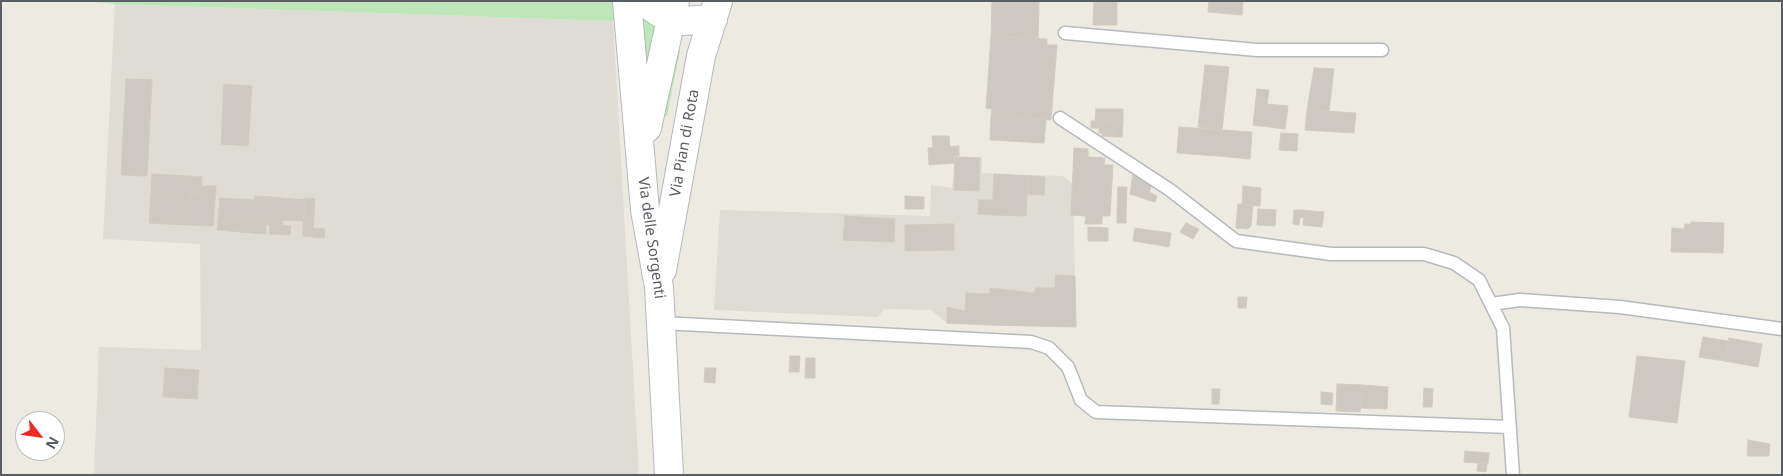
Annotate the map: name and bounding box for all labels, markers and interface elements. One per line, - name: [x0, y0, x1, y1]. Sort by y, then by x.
- street label: Via Pian di Rota: [667, 88, 703, 198]
- street label: Via delle Sorgenti: [634, 176, 668, 300]
- north arrow: [15, 411, 65, 461]
- text: N: [41, 434, 64, 453]

